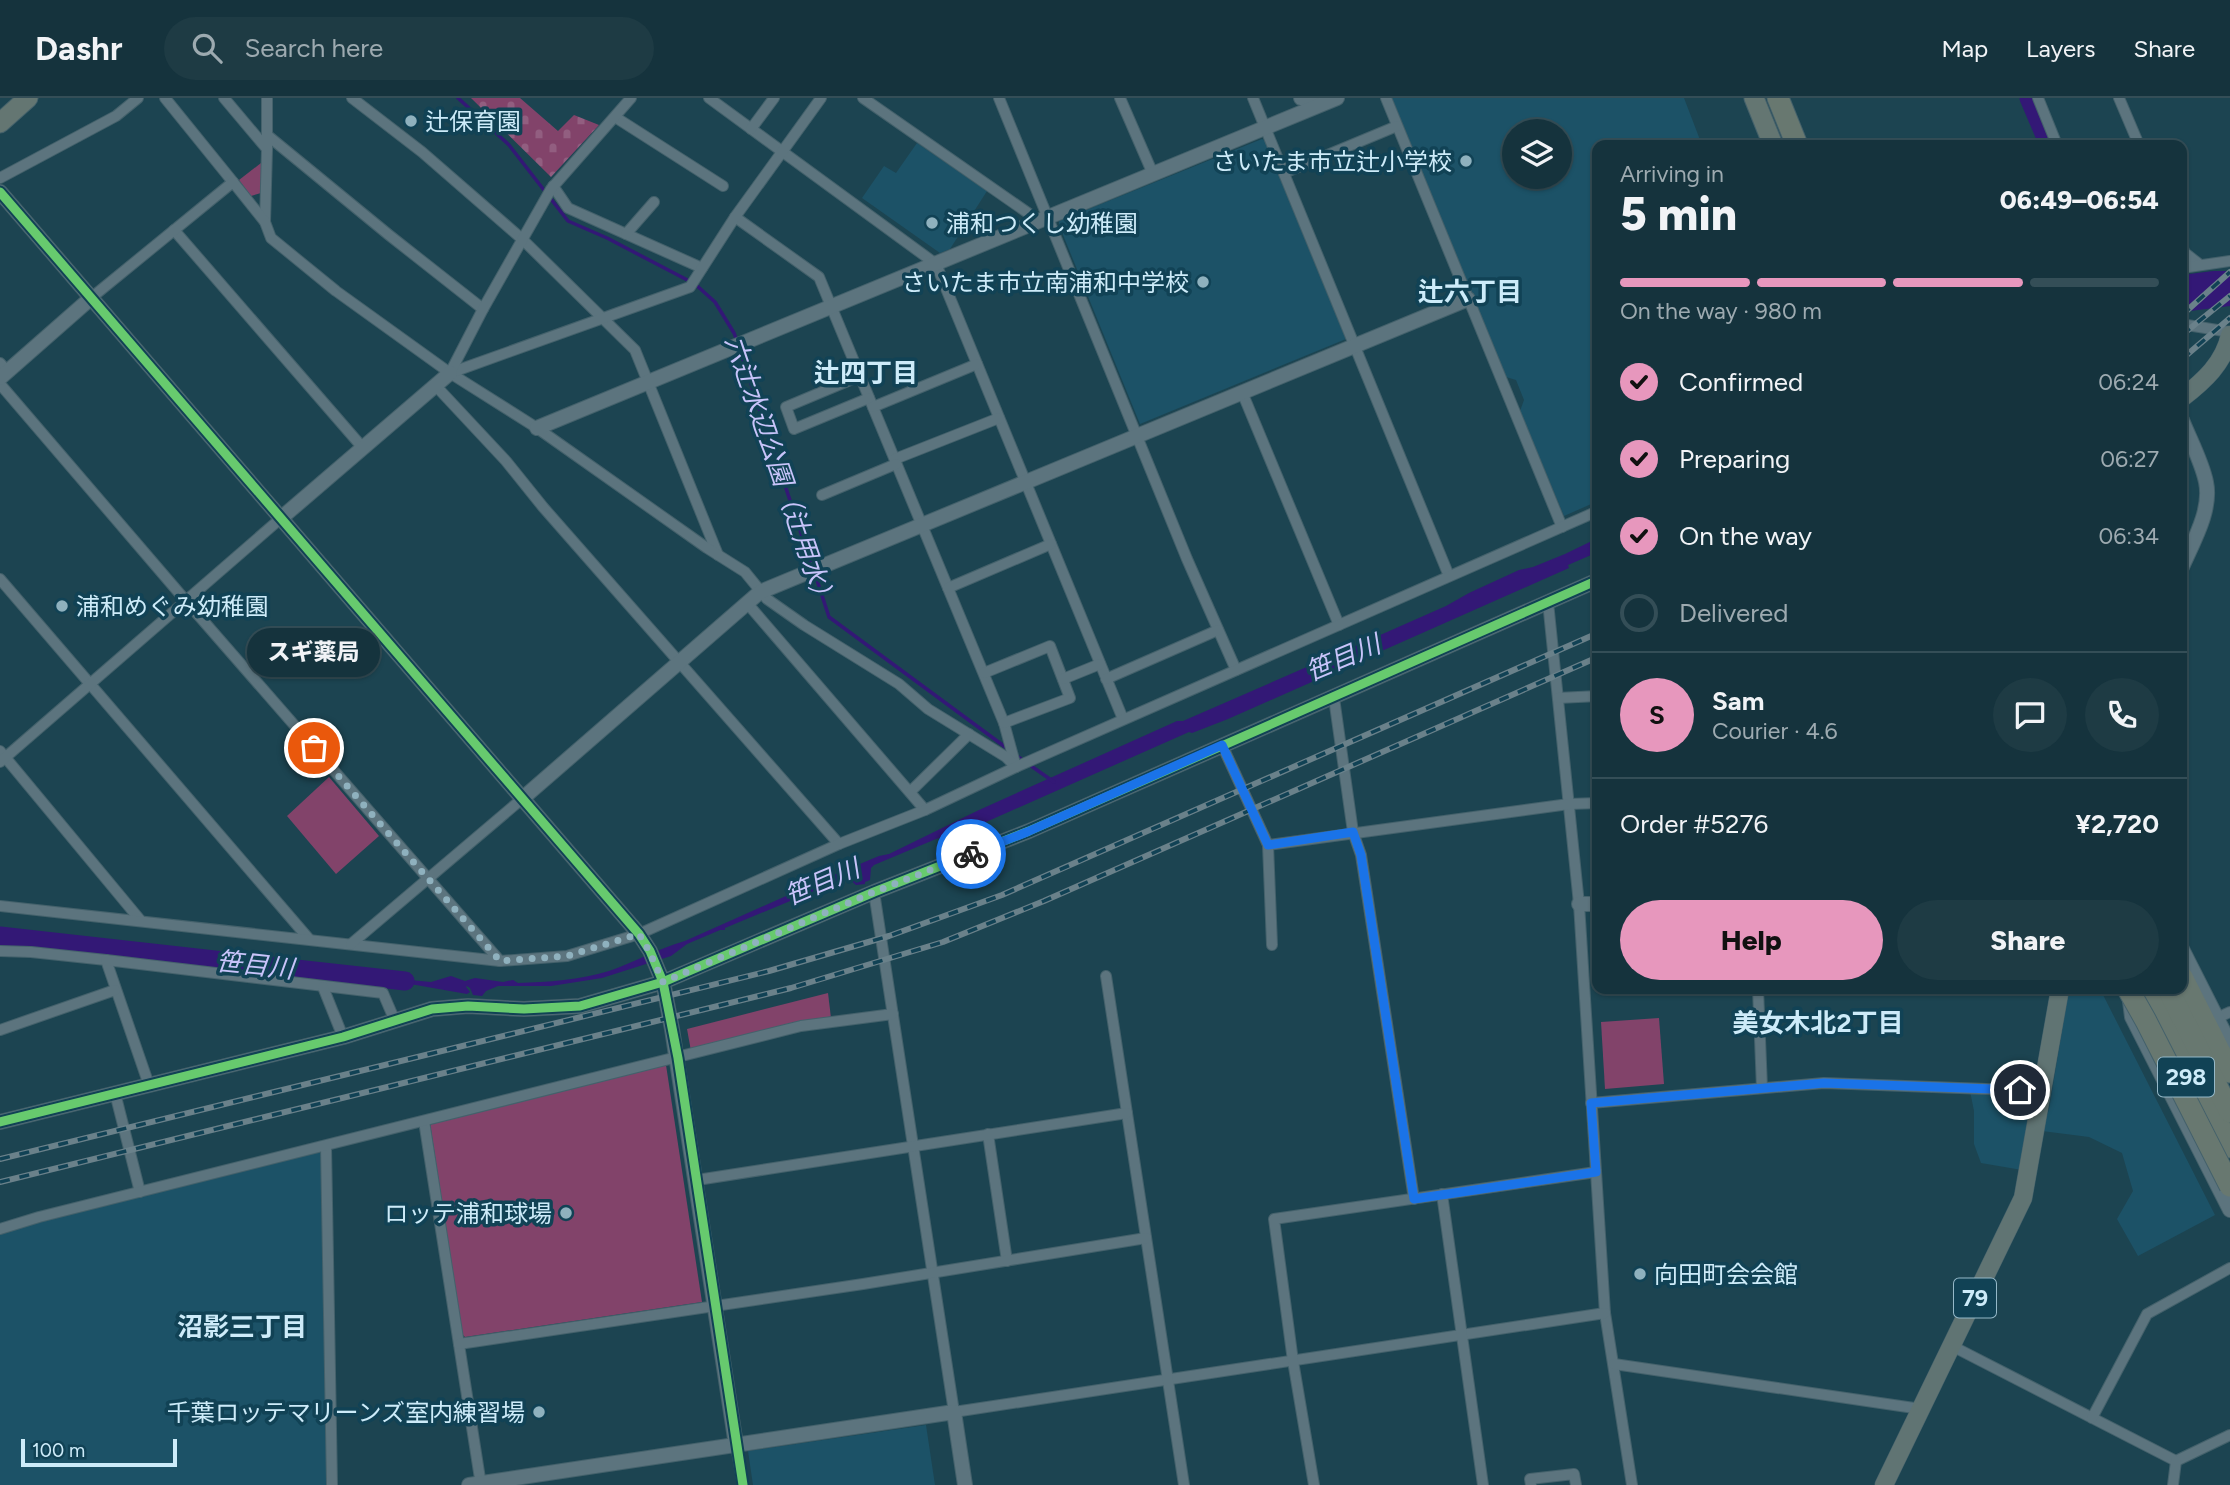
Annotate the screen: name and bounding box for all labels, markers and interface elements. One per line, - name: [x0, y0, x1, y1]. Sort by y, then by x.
- search box: [164, 17, 654, 80]
- text: Dashr: [35, 29, 122, 68]
- icon: search: [188, 29, 226, 67]
- text: Search here: [244, 32, 383, 64]
- text: Map: [1941, 34, 1988, 63]
- text: Layers: [2026, 34, 2095, 63]
- text: Share: [2133, 34, 2195, 63]
- place label: 辻保育園: [425, 107, 521, 136]
- marker: 辻保育園: [403, 113, 419, 129]
- map controls: [1502, 119, 1572, 189]
- button: layers: [1502, 119, 1572, 189]
- place label: さいたま市立辻小学校: [1213, 147, 1452, 176]
- marker: さいたま市立辻小学校: [1458, 153, 1474, 169]
- text: Arriving in: [1620, 160, 1724, 188]
- text: 06:49–06:54: [2000, 184, 2159, 216]
- text: 5 min: [1620, 186, 1737, 242]
- place label: 浦和つくし幼稚園: [946, 209, 1138, 238]
- marker: 浦和つくし幼稚園: [924, 215, 940, 231]
- place label: さいたま市立南浦和中学校: [902, 268, 1189, 297]
- marker: さいたま市立南浦和中学校: [1195, 274, 1211, 290]
- district label: 辻六丁目: [1418, 276, 1522, 308]
- text: On the way · 980 m: [1620, 297, 1822, 325]
- water label: 六辻水辺公園（辻用水）: [718, 332, 842, 612]
- district label: 辻四丁目: [814, 357, 918, 389]
- icon: check: [1620, 363, 1658, 401]
- text: Confirmed: [1679, 366, 1803, 398]
- text: 06:24: [2098, 368, 2159, 396]
- icon: check: [1620, 440, 1658, 478]
- text: Preparing: [1679, 443, 1790, 475]
- text: 06:27: [2100, 445, 2159, 473]
- icon: check: [1620, 517, 1658, 555]
- text: On the way: [1679, 520, 1812, 552]
- text: 06:34: [2099, 522, 2159, 550]
- place label: 浦和めぐみ幼稚園: [76, 592, 269, 621]
- text: Delivered: [1679, 597, 1788, 629]
- marker: 浦和めぐみ幼稚園: [54, 598, 70, 614]
- water label: 笹目川: [1301, 627, 1388, 688]
- callout: スギ薬局: [247, 629, 380, 678]
- text: スギ薬局: [268, 638, 360, 666]
- button: chat: [1993, 678, 2067, 752]
- button: phone: [2085, 678, 2159, 752]
- text: Sam: [1712, 685, 1764, 717]
- text: S: [1649, 699, 1665, 731]
- text: Courier · 4.6: [1712, 717, 1838, 745]
- pin: [284, 718, 344, 778]
- icon: bag: [295, 729, 333, 767]
- text: Order #5276: [1620, 808, 1768, 840]
- text: ¥2,720: [2075, 808, 2159, 840]
- courier: [936, 819, 1006, 889]
- icon: bike: [952, 835, 990, 873]
- water label: 笹目川: [780, 851, 867, 912]
- button: Help: [1620, 900, 1883, 980]
- button: Share: [1897, 900, 2159, 980]
- water label: 笹目川: [215, 945, 298, 985]
- district label: 美女木北2丁目: [1732, 1007, 1904, 1039]
- road number: 298: [2158, 1058, 2214, 1096]
- pin: [1990, 1060, 2050, 1120]
- icon: home: [2001, 1071, 2039, 1109]
- place label: ロッテ浦和球場: [384, 1199, 552, 1228]
- marker: ロッテ浦和球場: [558, 1205, 574, 1221]
- place label: 向田町会会館: [1654, 1260, 1798, 1289]
- marker: 向田町会会館: [1632, 1266, 1648, 1282]
- road number: 79: [1954, 1278, 1996, 1317]
- district label: 沼影三丁目: [177, 1311, 307, 1343]
- place label: 千葉ロッテマリーンズ室内練習場: [167, 1398, 525, 1427]
- marker: 千葉ロッテマリーンズ室内練習場: [531, 1404, 547, 1420]
- scale bar: [21, 1436, 177, 1468]
- text: 100 m: [32, 1439, 85, 1462]

